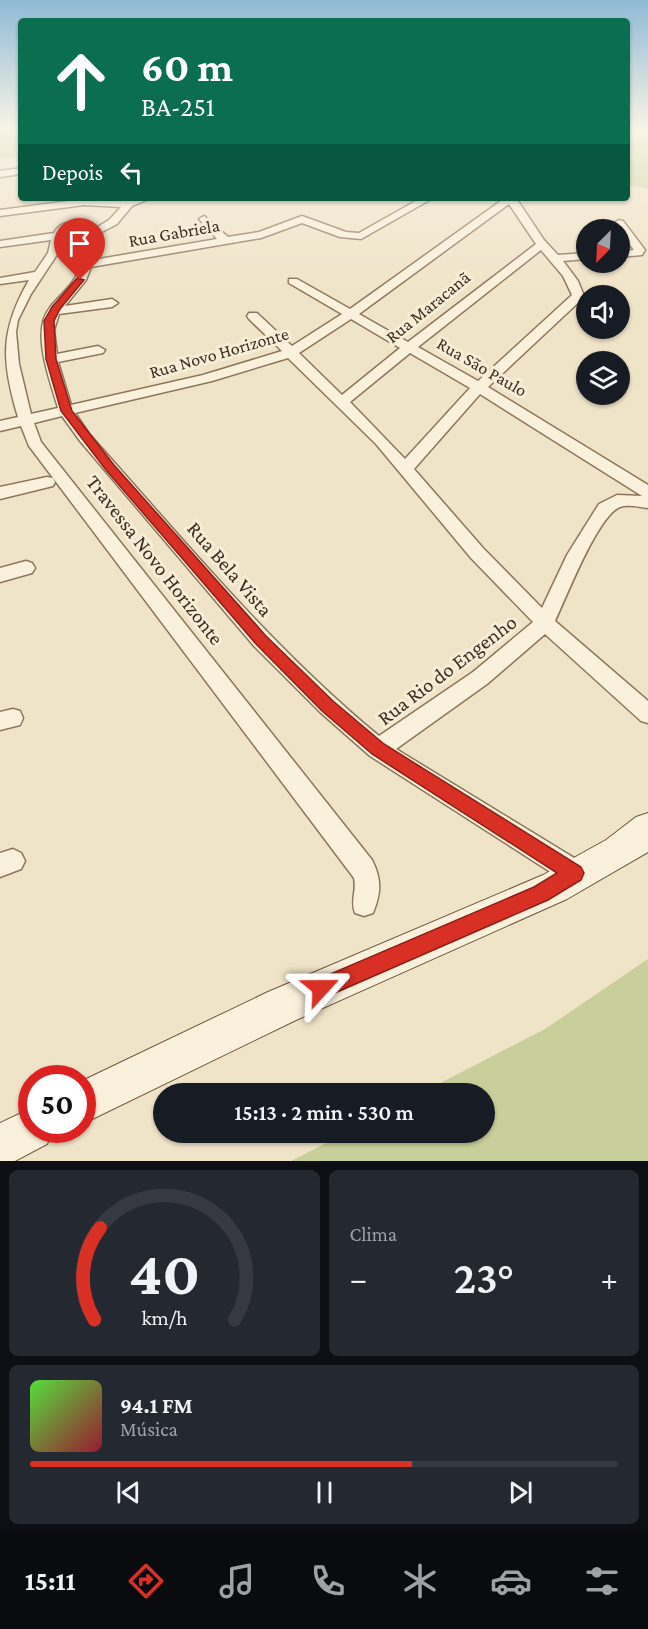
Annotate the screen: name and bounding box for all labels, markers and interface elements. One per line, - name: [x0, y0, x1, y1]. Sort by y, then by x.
- icon: ahead: [42, 42, 120, 120]
- text: 60 m: [141, 43, 233, 90]
- text: BA-251: [141, 92, 215, 122]
- icon: left: [115, 156, 148, 189]
- text: Depois: [42, 160, 103, 185]
- street label: Rua Gabriela: [127, 215, 221, 251]
- pin: [54, 218, 105, 280]
- north arrow: [576, 219, 630, 273]
- map controls: [576, 219, 630, 405]
- icon: arrive: [63, 227, 96, 260]
- street label: Rua Maracanã: [382, 267, 474, 347]
- button: sound: [576, 285, 630, 339]
- street label: Rua Novo Horizonte: [147, 324, 291, 382]
- street label: Rua São Paulo: [434, 333, 531, 401]
- button: layers: [576, 351, 630, 405]
- street label: Travessa Novo Horizonte: [81, 470, 229, 650]
- street label: Rua Bela Vista: [182, 517, 278, 622]
- street label: Rua Rio do Engenho: [373, 610, 521, 730]
- position arrow: [289, 956, 353, 1020]
- speed limit sign: 50: [18, 1065, 96, 1143]
- text: 15:13 · 2 min · 530 m: [234, 1100, 414, 1125]
- text: Clima: [350, 1223, 397, 1245]
- text: 40: [128, 1238, 200, 1307]
- text: 23°: [454, 1253, 514, 1303]
- text: −: [350, 1260, 367, 1297]
- text: +: [601, 1260, 618, 1297]
- text: km/h: [141, 1306, 188, 1330]
- text: 94.1 FM: [120, 1393, 193, 1418]
- text: Música: [120, 1418, 178, 1440]
- icon: previous: [112, 1476, 145, 1509]
- icon: pause: [308, 1476, 341, 1509]
- icon: next: [504, 1476, 537, 1509]
- icon: directions: [125, 1560, 167, 1602]
- icon: music: [216, 1560, 258, 1602]
- icon: phone: [307, 1560, 349, 1602]
- icon: climate: [399, 1560, 441, 1602]
- icon: car: [490, 1560, 532, 1602]
- icon: filters: [581, 1560, 623, 1602]
- text: 15:11: [25, 1566, 76, 1596]

